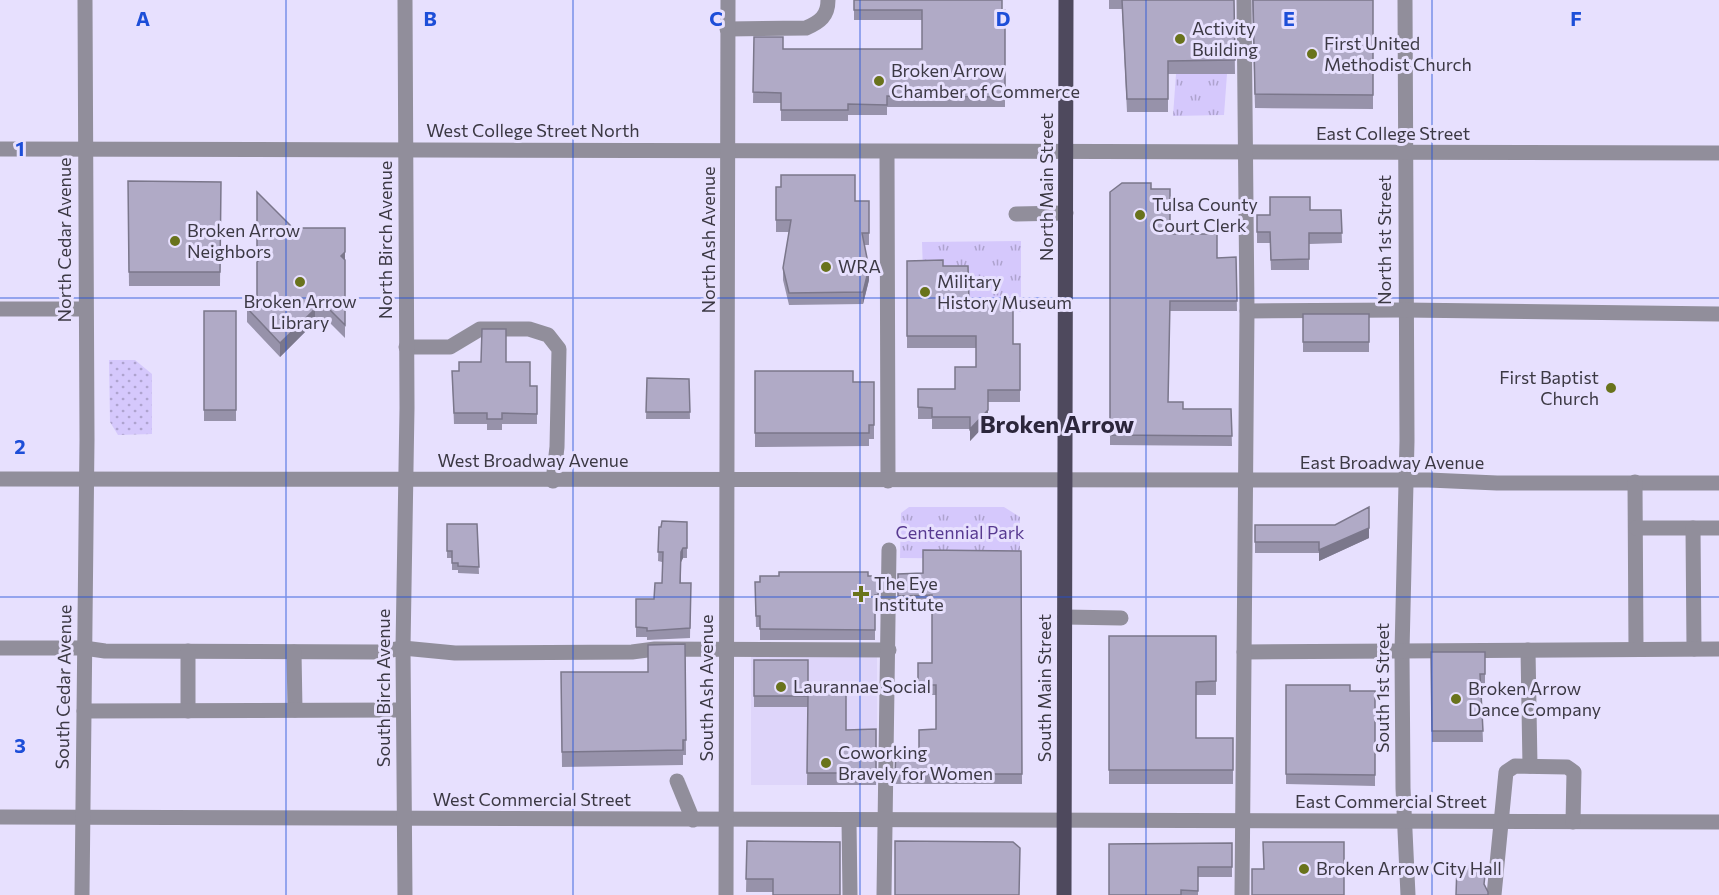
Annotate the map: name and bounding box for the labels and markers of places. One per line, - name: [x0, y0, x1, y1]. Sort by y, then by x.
- place label: Activity Building: [1192, 17, 1258, 60]
- marker: Activity Building: [1173, 32, 1187, 46]
- place label: First United Methodist Church: [1324, 32, 1472, 75]
- marker: First United Methodist Church: [1305, 47, 1319, 61]
- place label: Broken Arrow Chamber of Commerce: [891, 59, 1080, 102]
- marker: Broken Arrow Chamber of Commerce: [872, 74, 886, 88]
- place label: Tulsa County Court Clerk: [1152, 193, 1258, 236]
- marker: Tulsa County Court Clerk: [1133, 208, 1147, 222]
- place label: Broken Arrow Neighbors: [187, 219, 300, 262]
- marker: Broken Arrow Neighbors: [168, 234, 182, 248]
- place label: WRA: [838, 255, 881, 277]
- marker: WRA: [819, 260, 833, 274]
- place label: Military History Museum: [937, 270, 1072, 313]
- marker: Broken Arrow Library: [293, 275, 307, 289]
- marker: Military History Museum: [918, 285, 932, 299]
- place label: Broken Arrow Library: [243, 290, 357, 333]
- place label: First Baptist Church: [1499, 366, 1599, 409]
- marker: First Baptist Church: [1604, 381, 1618, 395]
- place label: The Eye Institute: [874, 572, 944, 615]
- marker: The Eye Institute: [852, 585, 870, 603]
- place label: Laurannae Social: [793, 675, 931, 697]
- place label: Broken Arrow Dance Company: [1468, 677, 1601, 720]
- marker: Laurannae Social: [774, 680, 788, 694]
- marker: Broken Arrow Dance Company: [1449, 692, 1463, 706]
- place label: Coworking Bravely for Women: [838, 741, 993, 784]
- marker: Coworking Bravely for Women: [819, 756, 833, 770]
- place label: Broken Arrow City Hall: [1316, 857, 1502, 879]
- marker: Broken Arrow City Hall: [1297, 862, 1311, 876]

